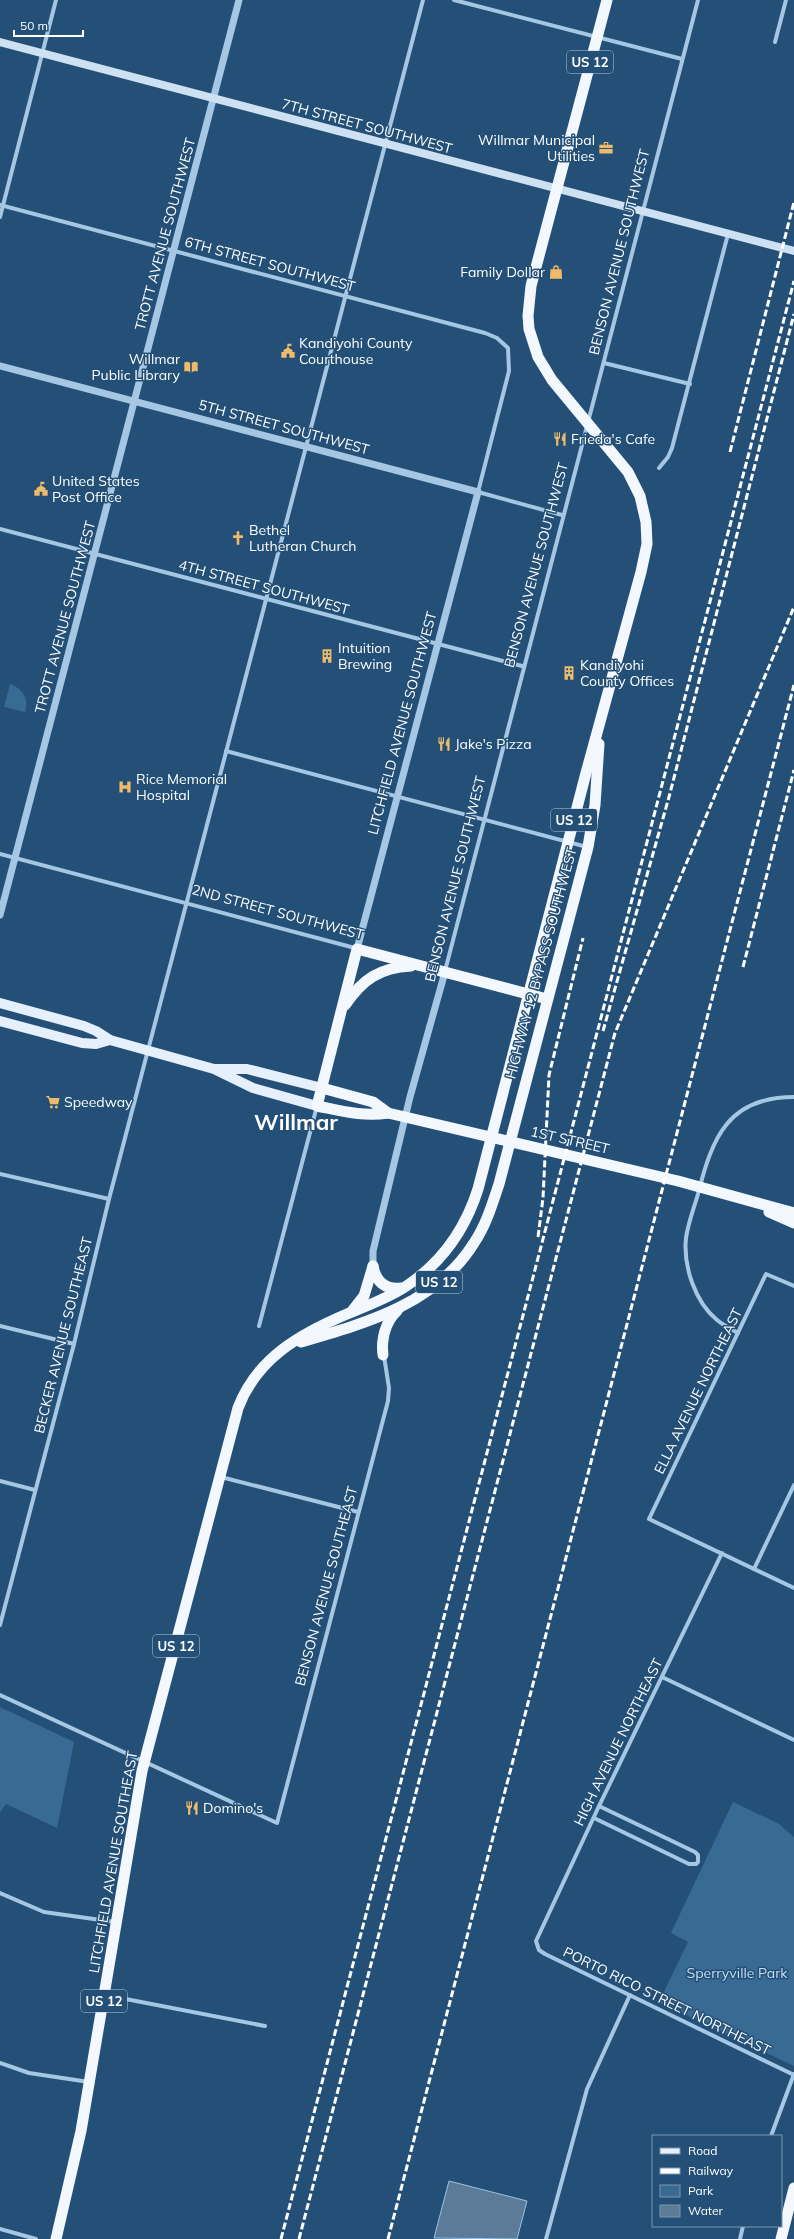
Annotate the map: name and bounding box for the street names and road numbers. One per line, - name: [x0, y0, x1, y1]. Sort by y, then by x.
- road number: US 12: [567, 51, 613, 73]
- street label: 7TH STREET SOUTHWEST: [280, 95, 455, 158]
- street label: TROTT AVENUE SOUTHWEST: [131, 135, 200, 332]
- street label: BENSON AVENUE SOUTHWEST: [585, 147, 653, 357]
- street label: 6TH STREET SOUTHWEST: [183, 233, 358, 296]
- street label: 5TH STREET SOUTHWEST: [197, 396, 372, 459]
- street label: BENSON AVENUE SOUTHWEST: [500, 460, 572, 669]
- street label: TROTT AVENUE SOUTHWEST: [31, 518, 100, 715]
- street label: 4TH STREET SOUTHWEST: [177, 556, 352, 619]
- street label: LITCHFIELD AVENUE SOUTHWEST: [363, 609, 441, 837]
- street label: BENSON AVENUE SOUTHWEST: [421, 774, 489, 984]
- road number: US 12: [551, 809, 597, 831]
- street label: HIGHWAY 12 BYPASS SOUTHWEST: [501, 845, 581, 1081]
- street label: 2ND STREET SOUTHWEST: [190, 880, 367, 944]
- street label: 1ST STREET: [529, 1122, 612, 1158]
- street label: BECKER AVENUE SOUTHEAST: [30, 1234, 96, 1435]
- road number: US 12: [416, 1271, 462, 1293]
- street label: ELLA AVENUE NORTHEAST: [650, 1305, 746, 1477]
- street label: BENSON AVENUE SOUTHEAST: [291, 1484, 362, 1688]
- road number: US 12: [153, 1635, 199, 1657]
- street label: HIGH AVENUE NORTHEAST: [570, 1655, 667, 1829]
- street label: LITCHFIELD AVENUE SOUTHEAST: [85, 1749, 142, 1974]
- street label: PORTO RICO STREET NORTHEAST: [560, 1943, 774, 2059]
- road number: US 12: [81, 1990, 127, 2012]

